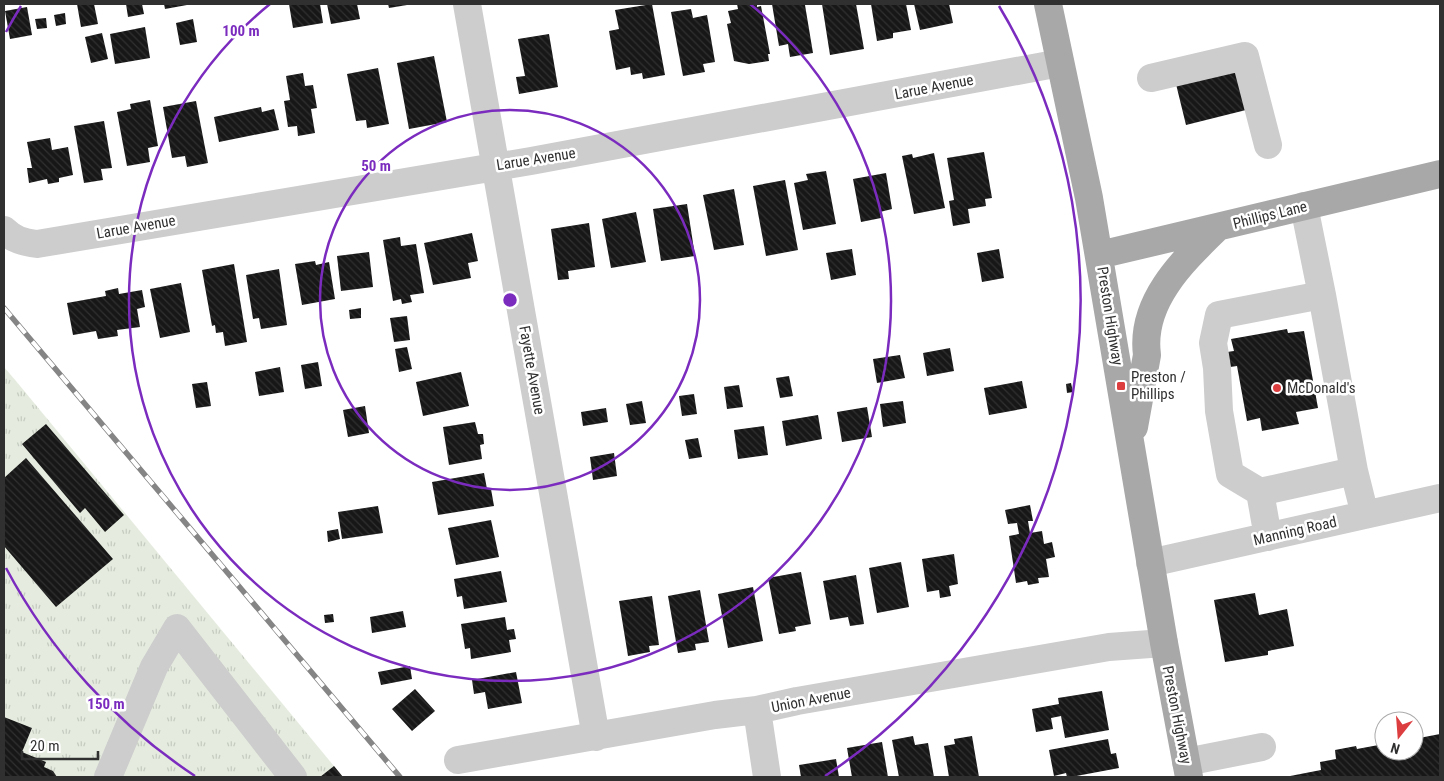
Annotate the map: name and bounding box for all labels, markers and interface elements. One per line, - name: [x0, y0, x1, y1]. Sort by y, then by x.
- text: 100 m: [222, 22, 260, 40]
- street label: Larue Avenue: [893, 71, 975, 103]
- street label: Larue Avenue: [495, 144, 577, 174]
- text: 50 m: [361, 157, 391, 175]
- street label: Phillips Lane: [1231, 197, 1309, 233]
- street label: Larue Avenue: [95, 211, 177, 243]
- street label: Preston Highway: [1093, 265, 1127, 367]
- centre of rings: [501, 291, 519, 309]
- street label: Fayette Avenue: [515, 324, 549, 416]
- place label: Preston / Phillips: [1131, 368, 1186, 403]
- place label: McDonald's: [1287, 379, 1356, 397]
- marker: Preston / Phillips: [1115, 380, 1127, 392]
- marker: McDonald's: [1271, 382, 1283, 394]
- street label: Manning Road: [1252, 513, 1338, 549]
- street label: Preston Highway: [1159, 664, 1195, 766]
- street label: Union Avenue: [770, 683, 852, 717]
- text: 150 m: [87, 695, 125, 713]
- north arrow: [1374, 711, 1424, 761]
- scale bar: [22, 728, 99, 760]
- text: 20 m: [30, 737, 60, 755]
- text: N: [1389, 740, 1402, 757]

